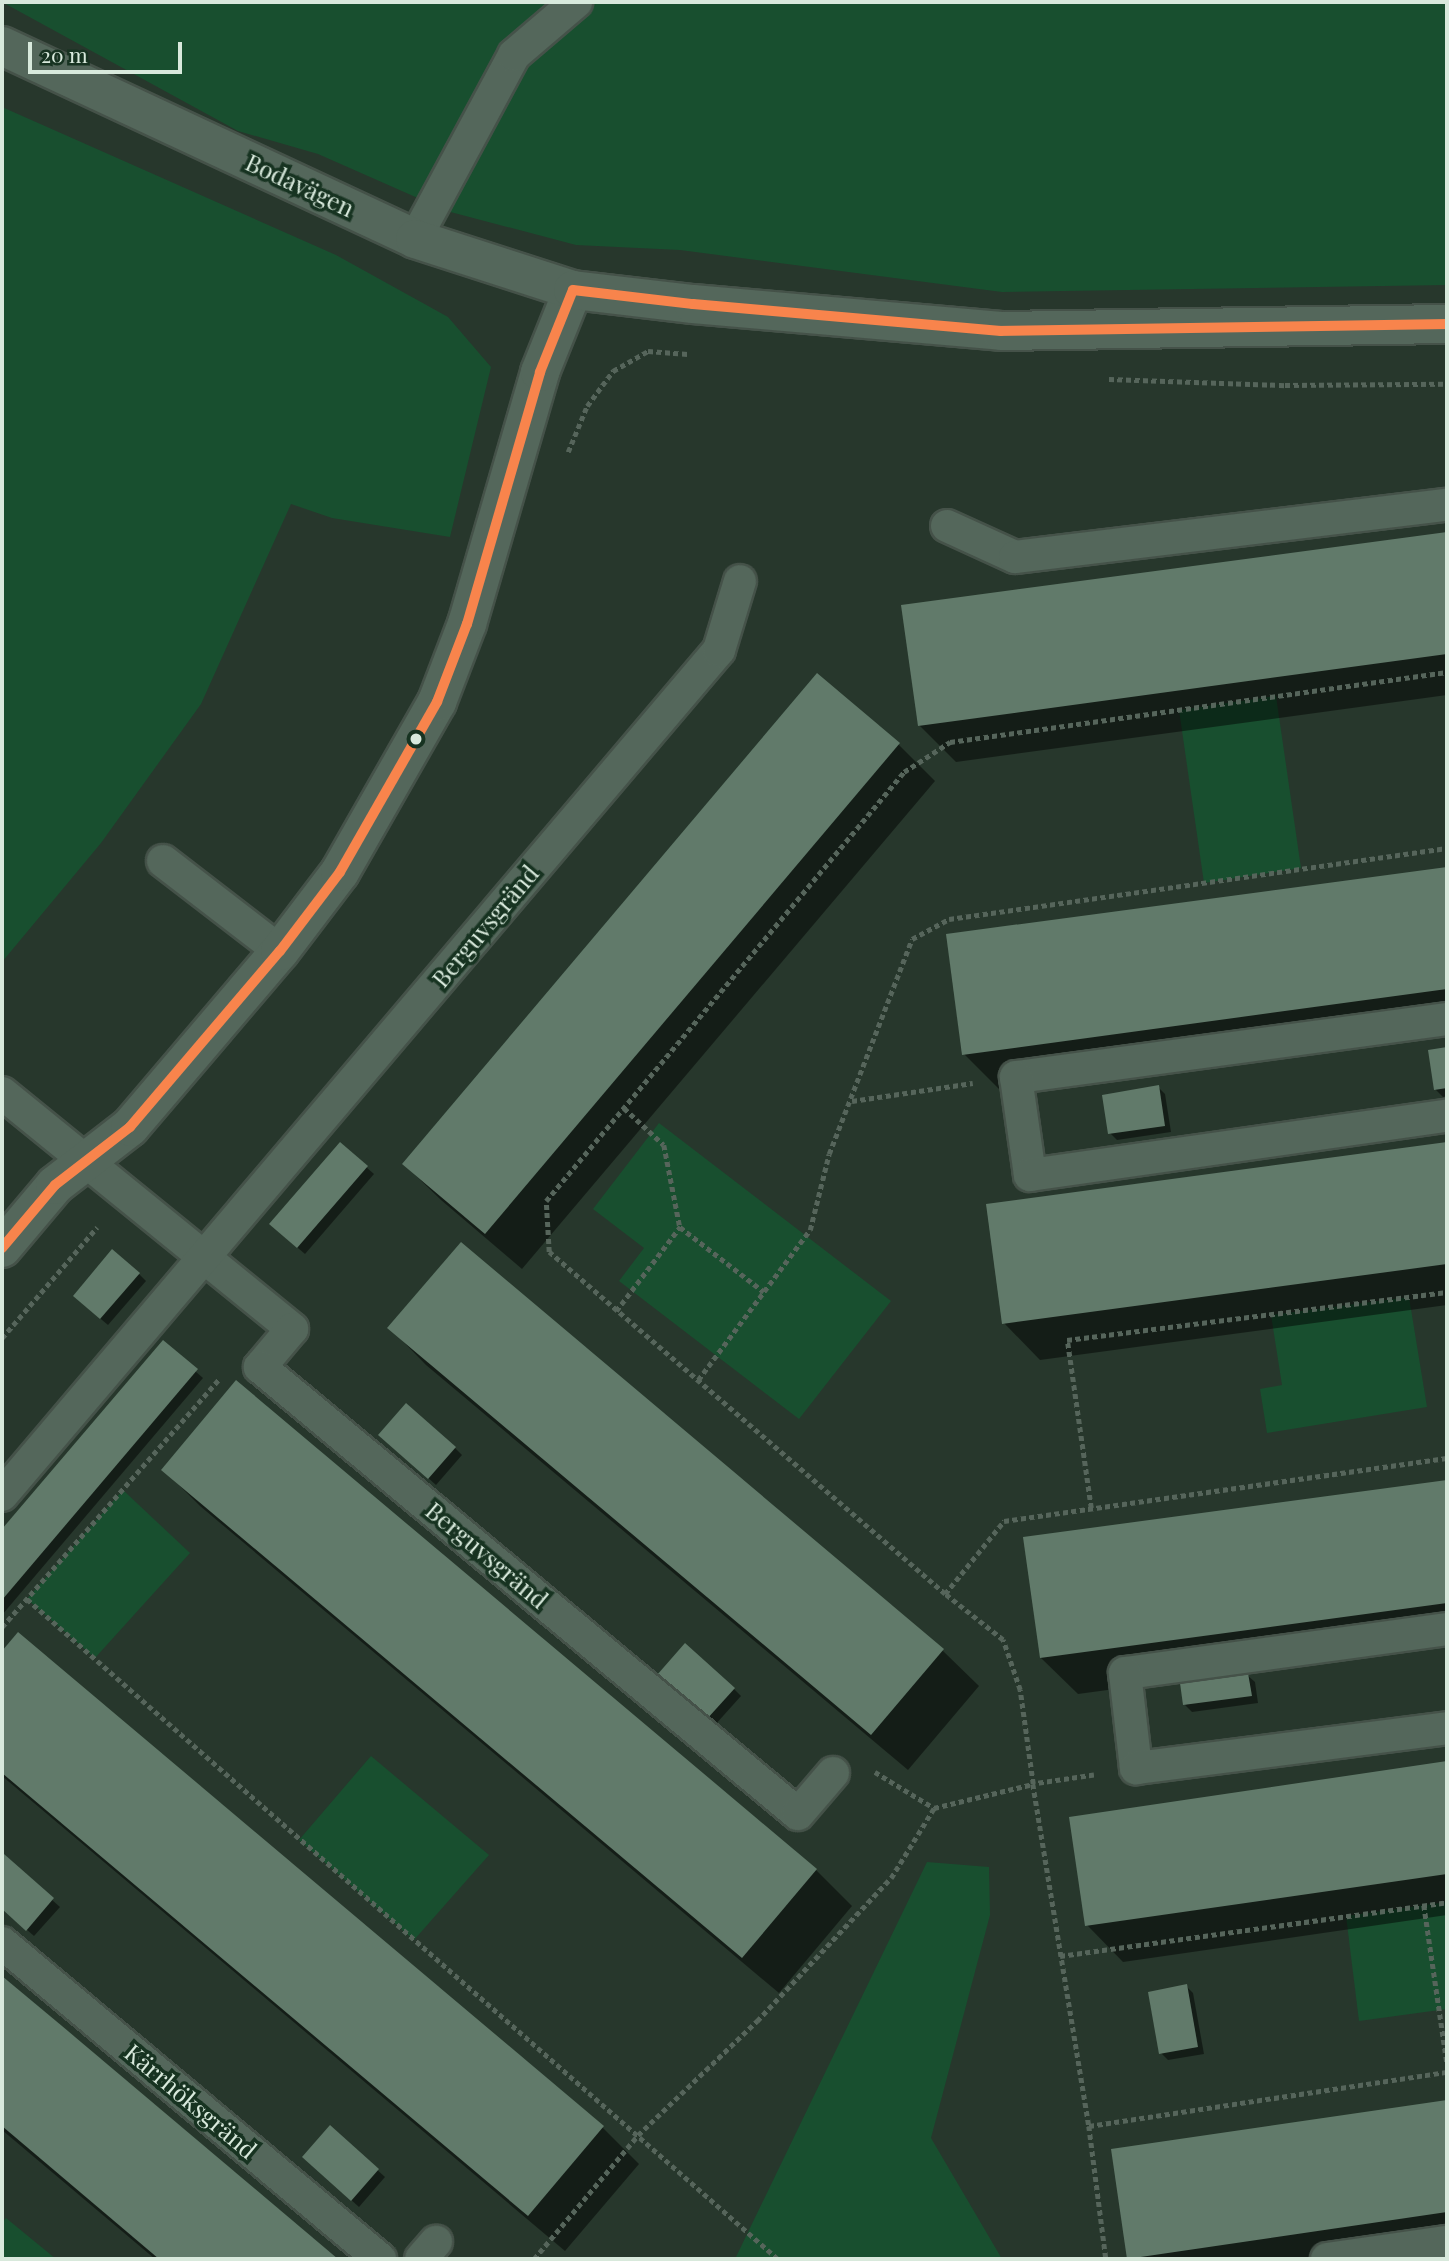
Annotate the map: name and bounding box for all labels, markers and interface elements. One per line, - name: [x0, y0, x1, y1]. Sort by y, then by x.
- scale bar: [32, 28, 186, 72]
- text: 20 m: [41, 40, 88, 68]
- street label: Bodavägen: [241, 147, 359, 223]
- unlabelled marker: [409, 732, 423, 746]
- street label: Berguvsgränd: [426, 859, 544, 993]
- street label: Berguvsgränd: [420, 1496, 554, 1614]
- street label: Kärrhöksgränd: [119, 2038, 263, 2164]

